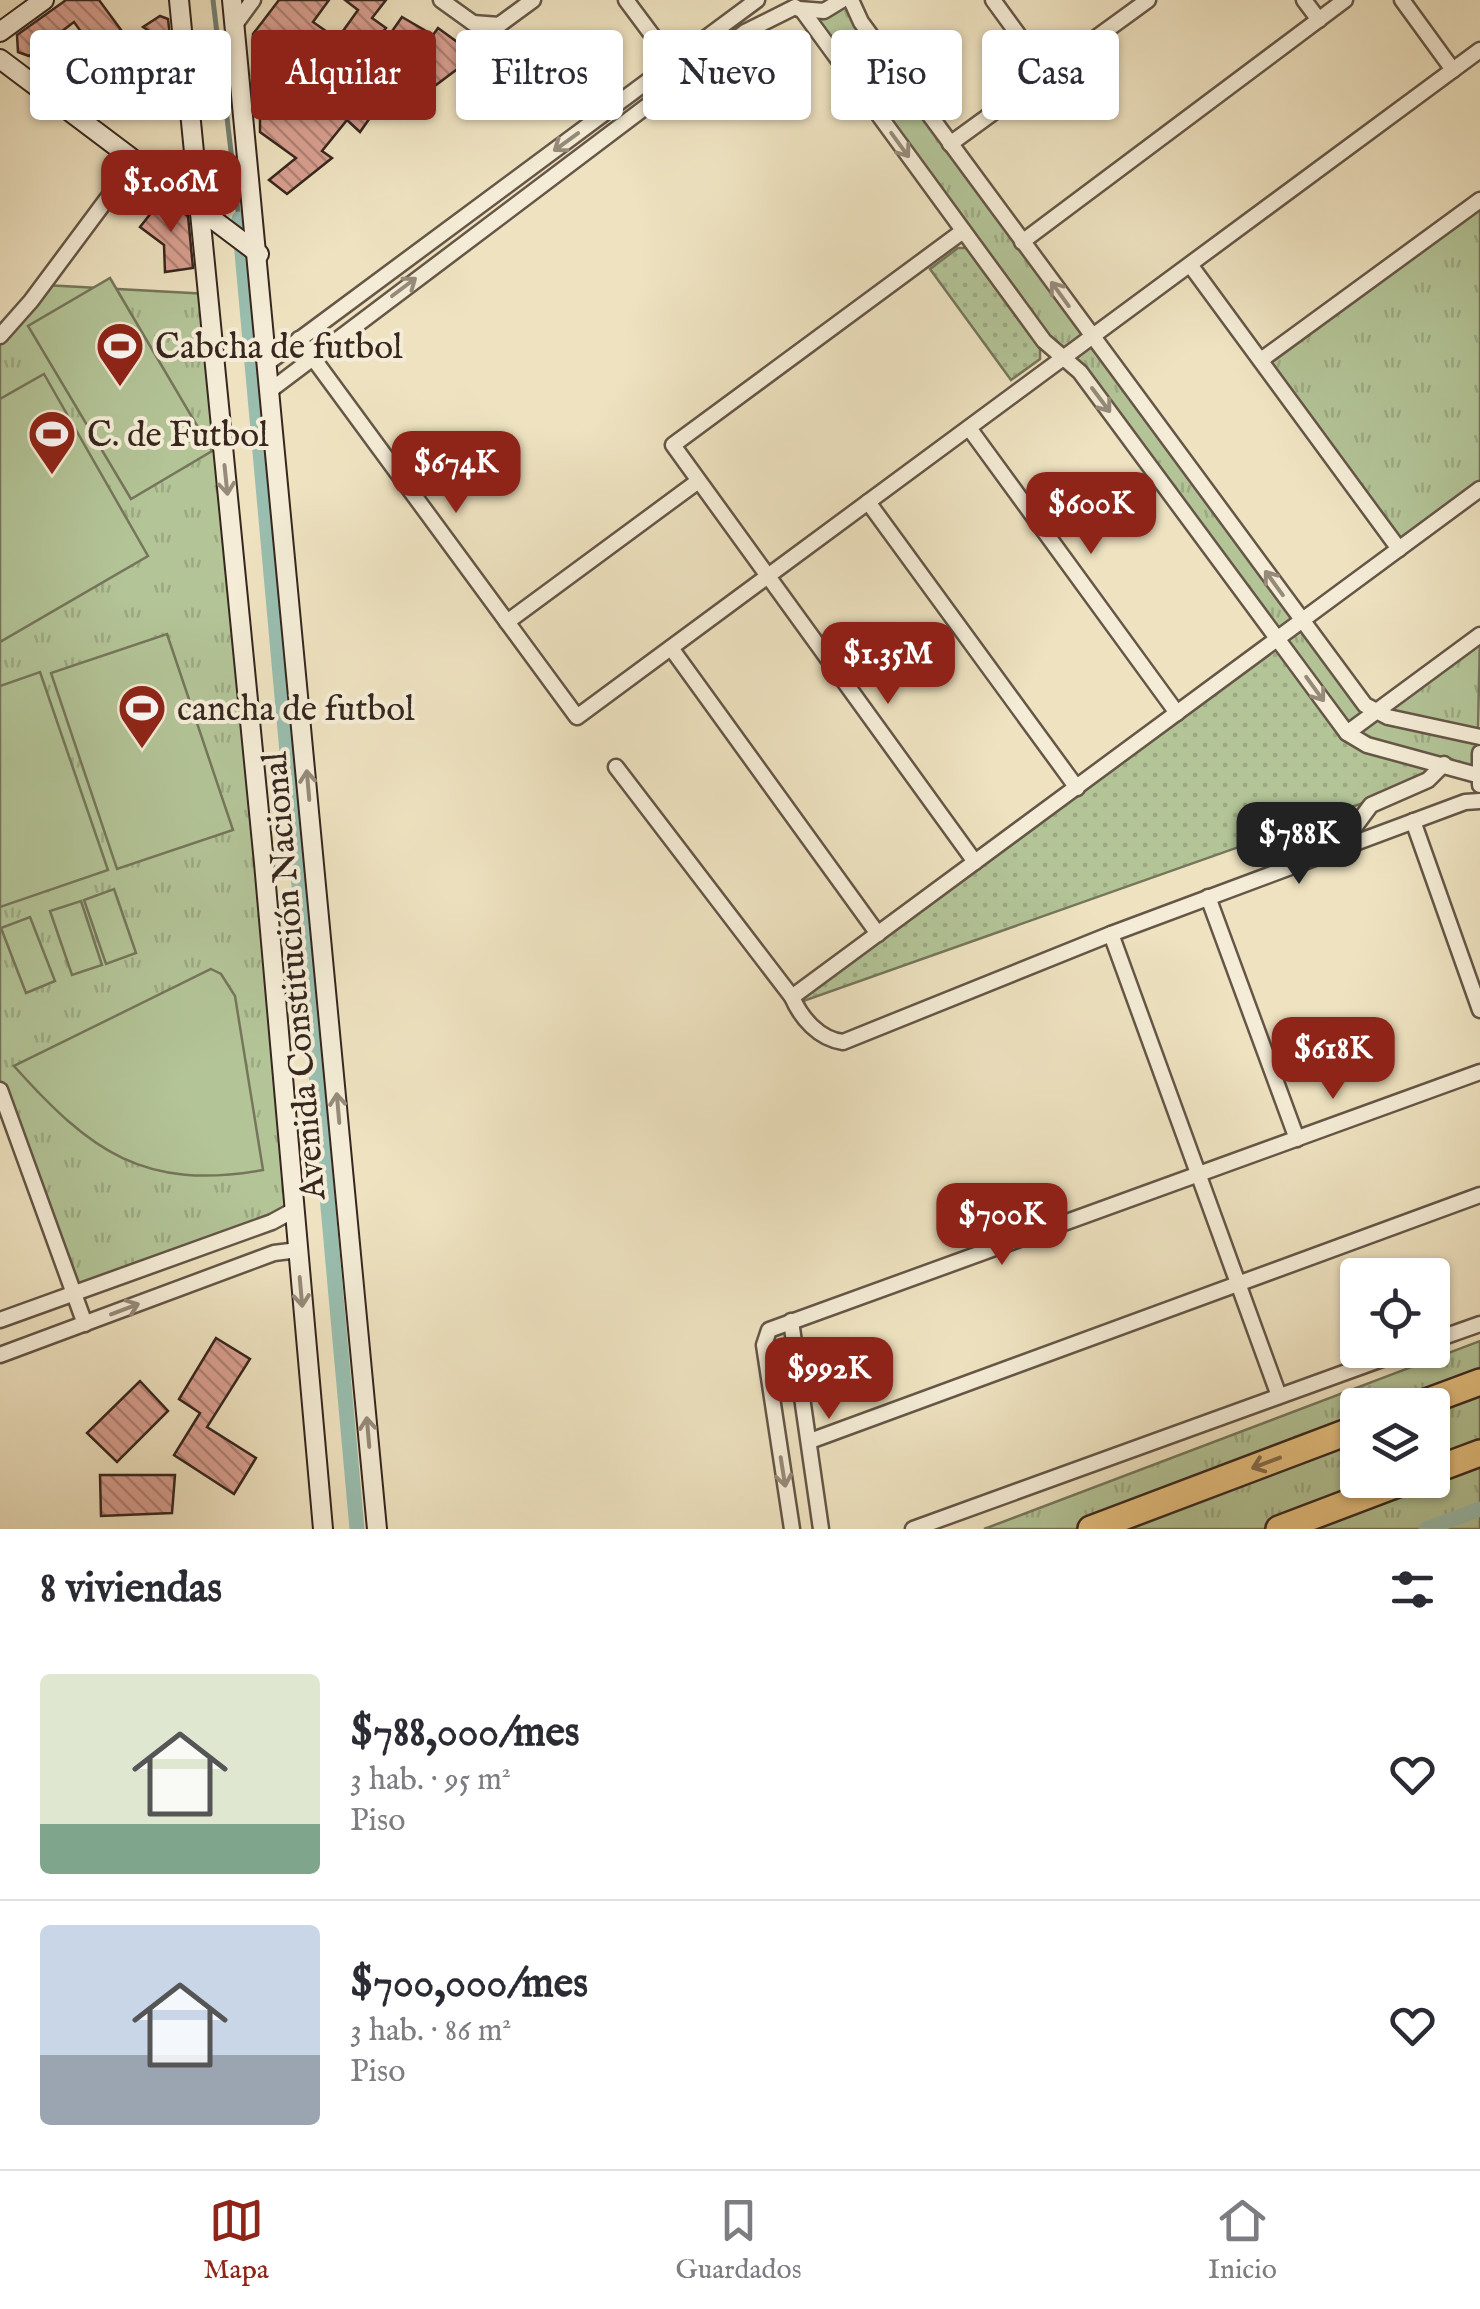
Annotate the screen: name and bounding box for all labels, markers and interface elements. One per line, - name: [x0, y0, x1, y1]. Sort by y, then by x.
- chip: Comprar: [30, 30, 231, 120]
- chip: Alquilar: [251, 30, 436, 120]
- chip: Filtros: [456, 30, 623, 120]
- chip: Nuevo: [643, 30, 811, 120]
- chip: Piso: [831, 30, 962, 120]
- chip: Casa: [982, 30, 1119, 120]
- one-way arrow: [553, 131, 580, 152]
- one-way arrow: [890, 131, 911, 158]
- pin: $1.06M: [90, 150, 252, 235]
- text: $1.06M: [123, 162, 219, 203]
- one-way arrow: [390, 276, 417, 297]
- one-way arrow: [1049, 281, 1070, 308]
- sports icon: Cabcha de futbol: [94, 320, 146, 388]
- place label: Cabcha de futbol: [155, 326, 403, 371]
- one-way arrow: [1090, 386, 1111, 413]
- sports icon: C. de Futbol: [26, 408, 78, 476]
- place label: C. de Futbol: [87, 414, 269, 459]
- pin: $674K: [386, 431, 526, 516]
- text: $674K: [414, 443, 498, 484]
- one-way arrow: [217, 464, 236, 496]
- pin: $600K: [1021, 472, 1161, 557]
- text: $600K: [1048, 484, 1134, 525]
- one-way arrow: [1264, 570, 1285, 597]
- pin: $1.35M: [807, 622, 969, 707]
- text: $1.35M: [843, 634, 933, 675]
- one-way arrow: [1305, 675, 1326, 702]
- sports icon: cancha de futbol: [116, 682, 168, 750]
- place label: cancha de futbol: [177, 688, 415, 733]
- street label: Avenida Constitución Nacional: [253, 749, 338, 1203]
- one-way arrow: [299, 769, 318, 801]
- pin: $788K: [1229, 802, 1369, 887]
- text: $788K: [1259, 814, 1339, 855]
- pin: $618K: [1263, 1017, 1403, 1102]
- text: $618K: [1294, 1029, 1372, 1070]
- one-way arrow: [328, 1093, 347, 1125]
- pin: $700K: [932, 1183, 1072, 1268]
- text: $700K: [958, 1195, 1046, 1236]
- map controls: [1340, 1258, 1450, 1498]
- button: locate: [1340, 1258, 1450, 1368]
- one-way arrow: [292, 1275, 311, 1308]
- one-way arrow: [109, 1299, 139, 1317]
- pin: $992K: [759, 1337, 899, 1422]
- text: $992K: [787, 1349, 871, 1390]
- button: layers: [1340, 1388, 1450, 1498]
- one-way arrow: [358, 1416, 377, 1448]
- one-way arrow: [774, 1455, 792, 1487]
- one-way arrow: [1252, 1455, 1282, 1473]
- icon: filters: [1385, 1562, 1440, 1617]
- text: 8 viviendas: [40, 1563, 222, 1616]
- text: $788,000/mes: [350, 1707, 580, 1760]
- icon: home: [120, 1714, 240, 1834]
- icon: heart: [1385, 1747, 1440, 1802]
- text: 3 hab. · 95 m²: [350, 1760, 511, 1801]
- text: Piso: [350, 1801, 406, 1842]
- text: $700,000/mes: [350, 1958, 588, 2011]
- icon: home: [120, 1965, 240, 2085]
- icon: heart: [1385, 1998, 1440, 2053]
- text: 3 hab. · 86 m²: [350, 2011, 511, 2052]
- text: Piso: [350, 2052, 406, 2093]
- tab: Mapa: [203, 2193, 269, 2288]
- tab: Guardados: [675, 2193, 801, 2288]
- tab: Inicio: [1208, 2193, 1277, 2288]

